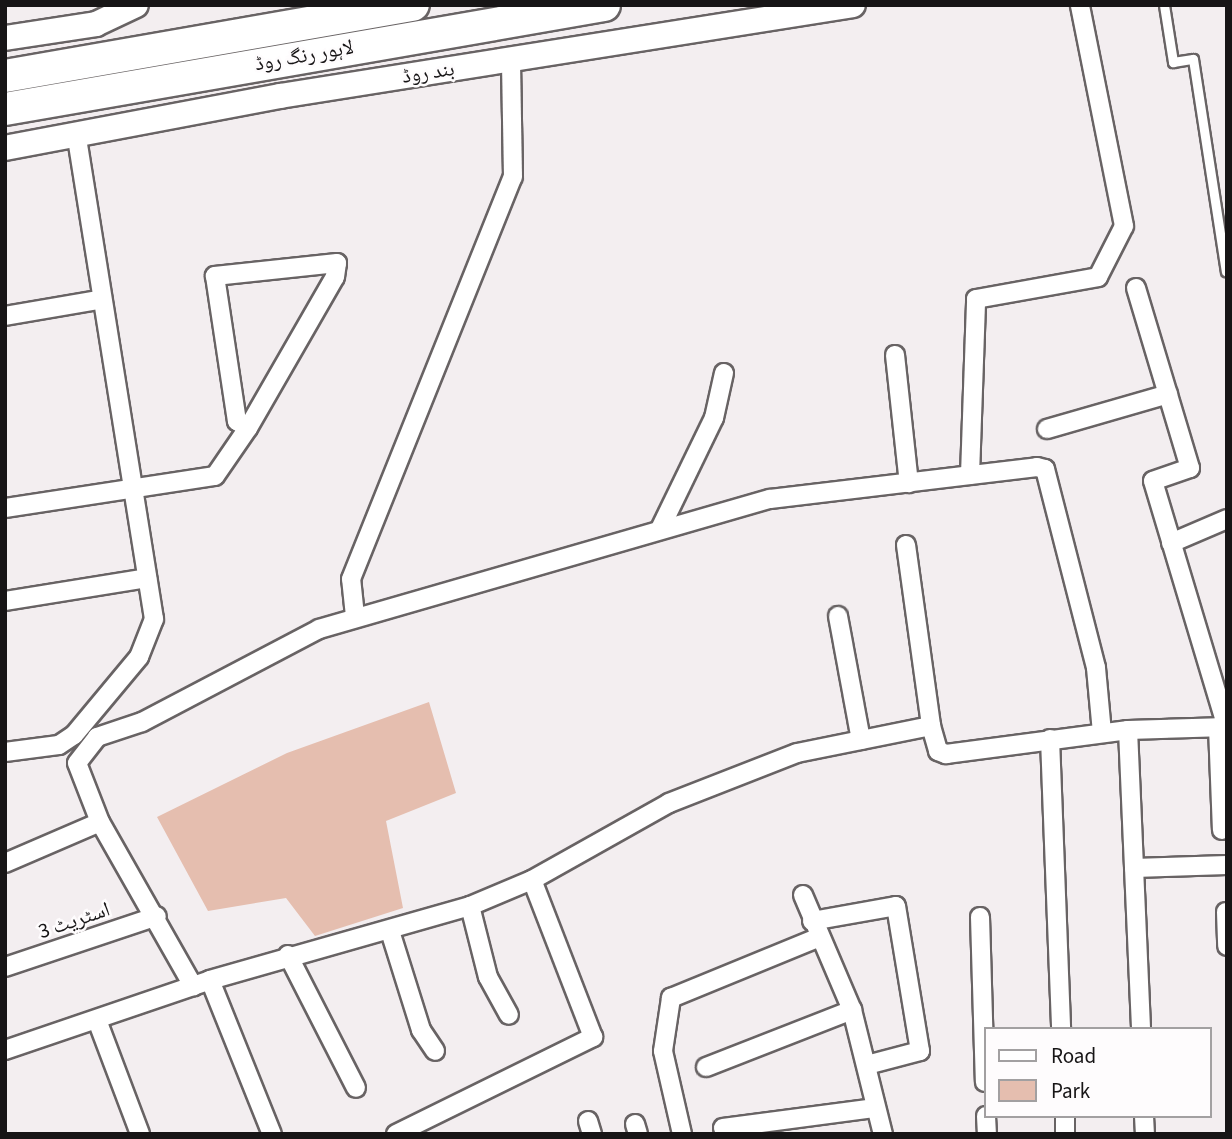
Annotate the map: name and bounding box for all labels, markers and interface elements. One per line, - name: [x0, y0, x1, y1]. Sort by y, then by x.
- street label: لاہور رنگ روڈ: [253, 34, 355, 76]
- street label: بند روڈ: [400, 55, 456, 89]
- street label: اسٹریٹ 3: [35, 896, 113, 944]
- legend: [984, 1027, 1211, 1118]
- text: Road: [1051, 1041, 1096, 1071]
- text: Park: [1051, 1076, 1090, 1106]

